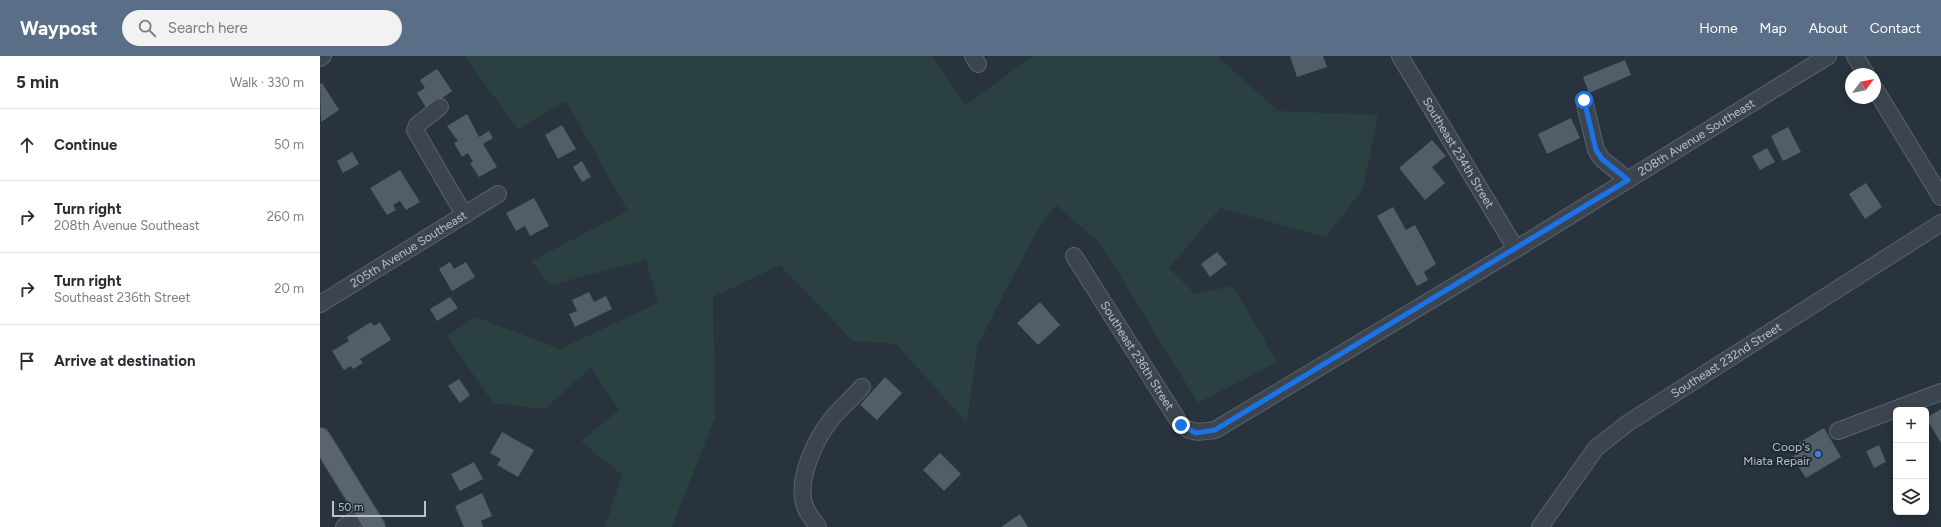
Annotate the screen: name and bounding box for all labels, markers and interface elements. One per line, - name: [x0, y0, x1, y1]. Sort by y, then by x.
- search box: [122, 10, 402, 46]
- text: Waypost: [20, 17, 98, 40]
- icon: search: [136, 17, 158, 39]
- text: Search here: [168, 19, 248, 37]
- text: Home: [1699, 20, 1738, 37]
- text: Map: [1760, 20, 1787, 37]
- text: About: [1809, 20, 1848, 37]
- text: Contact: [1870, 20, 1921, 37]
- north arrow: [1845, 68, 1881, 104]
- text: 5 min: [16, 72, 59, 92]
- text: Walk · 330 m: [230, 75, 304, 90]
- route start: [1575, 91, 1593, 109]
- street label: Southeast 234th Street: [1420, 95, 1497, 211]
- street label: 208th Avenue Southeast: [1635, 96, 1758, 179]
- icon: ahead: [16, 134, 38, 156]
- text: Continue: [54, 136, 117, 154]
- text: 50 m: [274, 137, 304, 152]
- text: Turn right: [54, 200, 122, 218]
- icon: right: [16, 206, 38, 228]
- street label: 205th Avenue Southeast: [348, 208, 470, 291]
- text: 260 m: [267, 209, 304, 224]
- text: 208th Avenue Southeast: [54, 218, 200, 233]
- text: Turn right: [54, 272, 122, 290]
- icon: right: [16, 278, 38, 300]
- text: 20 m: [274, 281, 304, 296]
- text: Southeast 236th Street: [54, 290, 190, 305]
- street label: Southeast 236th Street: [1098, 299, 1177, 413]
- street label: Southeast 232nd Street: [1668, 320, 1784, 401]
- icon: arrive: [16, 350, 38, 372]
- text: Arrive at destination: [54, 352, 195, 370]
- map controls: [1893, 407, 1929, 515]
- button: +: [1893, 407, 1929, 443]
- route end: [1172, 416, 1190, 434]
- place label: Coop's Miata Repair: [1743, 440, 1810, 468]
- button: −: [1893, 443, 1929, 479]
- marker: Coop's Miata Repair: [1813, 449, 1823, 459]
- button: layers: [1893, 479, 1929, 515]
- scale bar: [332, 499, 426, 518]
- text: 50 m: [338, 501, 363, 514]

